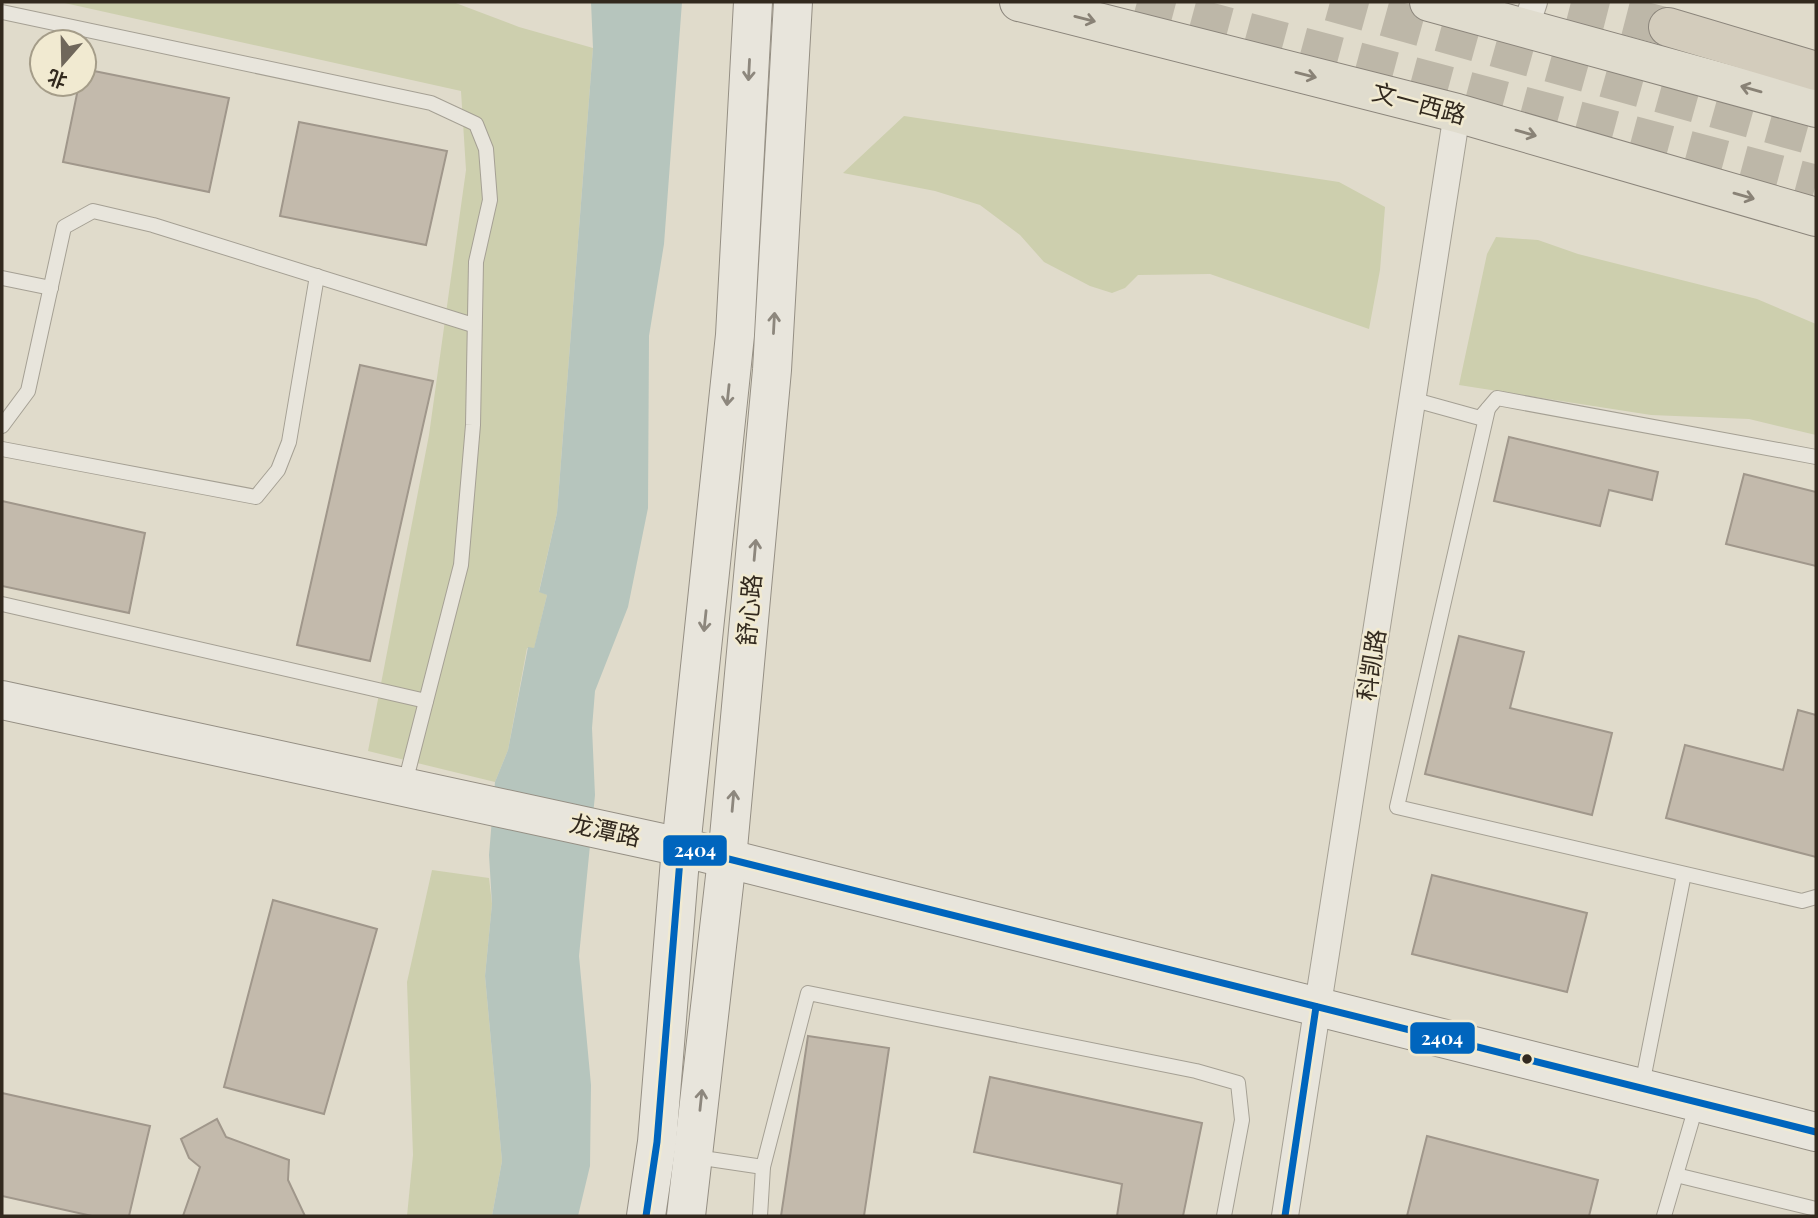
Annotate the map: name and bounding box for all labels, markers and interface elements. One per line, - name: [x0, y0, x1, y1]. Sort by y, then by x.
- one-way arrow: [1073, 13, 1096, 26]
- north arrow: [28, 28, 98, 98]
- one-way arrow: [743, 58, 756, 81]
- text: 北: [43, 64, 70, 95]
- one-way arrow: [1294, 69, 1317, 82]
- street label: 文一西路: [1369, 74, 1470, 130]
- one-way arrow: [1740, 82, 1762, 95]
- one-way arrow: [1514, 127, 1536, 140]
- one-way arrow: [1733, 191, 1755, 204]
- one-way arrow: [768, 312, 781, 335]
- one-way arrow: [722, 383, 735, 405]
- one-way arrow: [749, 539, 762, 562]
- street label: 舒心路: [729, 573, 767, 647]
- one-way arrow: [698, 609, 711, 632]
- street label: 科凯路: [1349, 627, 1391, 703]
- one-way arrow: [727, 790, 740, 813]
- street label: 龙潭路: [567, 806, 644, 852]
- line badge: 2404: [662, 834, 728, 867]
- text: 2404: [674, 836, 716, 862]
- line badge: 2404: [1409, 1021, 1476, 1055]
- text: 2404: [1421, 1024, 1463, 1050]
- unlabelled marker: [1520, 1052, 1534, 1066]
- one-way arrow: [694, 1089, 707, 1112]

